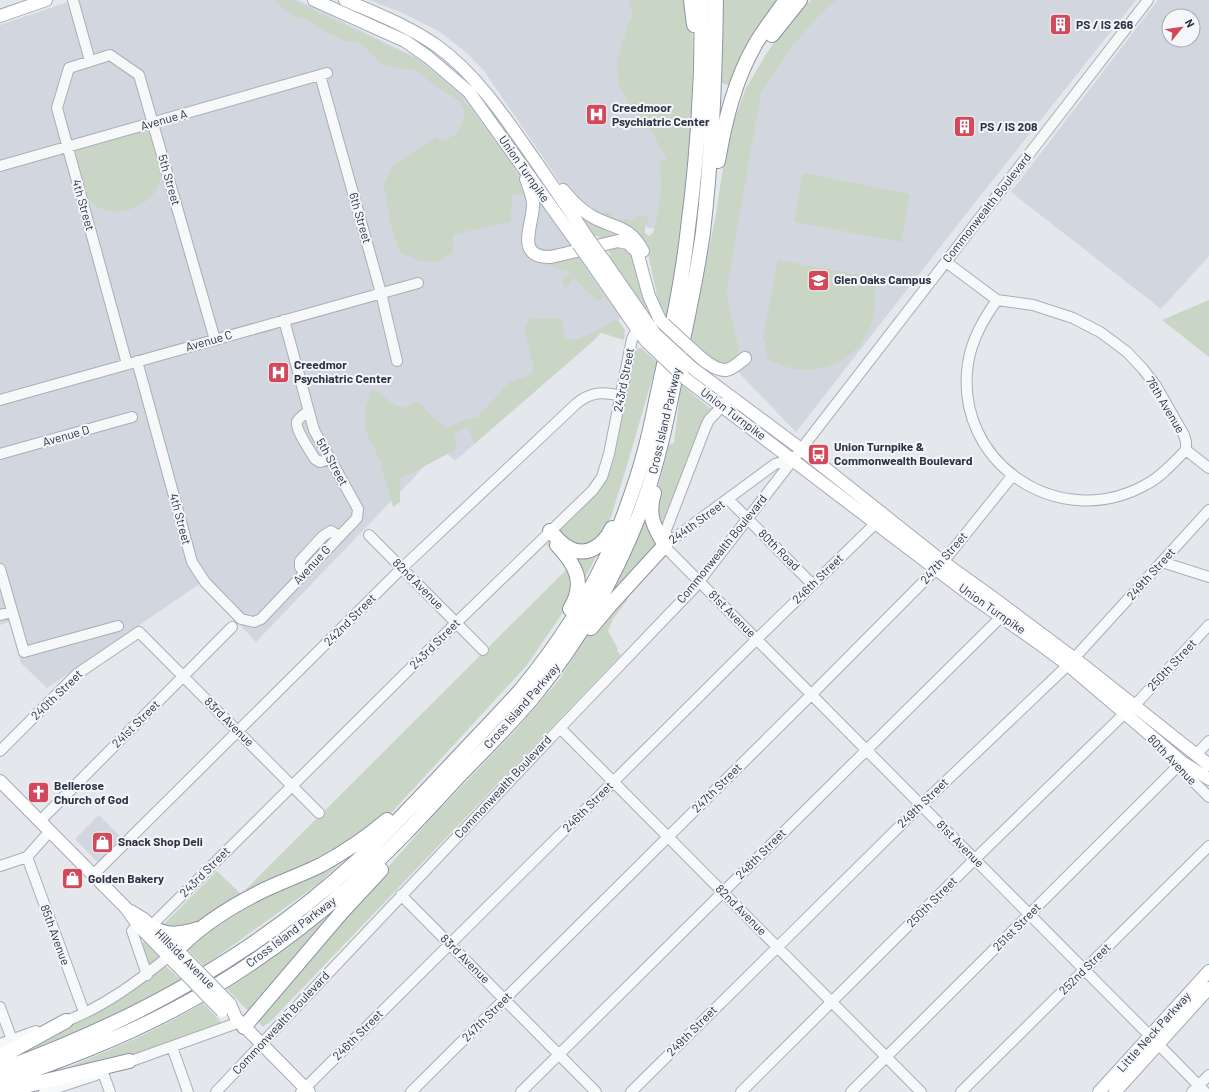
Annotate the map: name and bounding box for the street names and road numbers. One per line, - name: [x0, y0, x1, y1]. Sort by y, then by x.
- street label: Avenue A: [139, 106, 189, 132]
- street label: Union Turnpike: [497, 132, 553, 204]
- street label: Commonwealth Boulevard: [939, 150, 1033, 265]
- street label: 5th Street: [156, 153, 184, 207]
- street label: 4th Street: [70, 178, 98, 232]
- street label: 6th Street: [347, 191, 375, 245]
- street label: Avenue C: [184, 327, 234, 353]
- street label: 243rd Street: [610, 346, 636, 413]
- street label: Cross Island Parkway: [645, 366, 683, 475]
- street label: 76th Avenue: [1144, 374, 1188, 435]
- street label: Union Turnpike: [698, 384, 769, 442]
- street label: Avenue D: [41, 422, 91, 448]
- street label: 5th Street: [314, 435, 352, 488]
- street label: Commonwealth Boulevard: [673, 491, 769, 605]
- street label: 4th Street: [167, 492, 195, 546]
- street label: 244th Street: [666, 496, 727, 546]
- street label: 80th Road: [756, 526, 803, 573]
- street label: 247th Street: [917, 528, 970, 586]
- street label: Avenue G: [290, 542, 333, 587]
- street label: 249th Street: [1123, 544, 1177, 602]
- street label: 246th Street: [789, 551, 846, 606]
- street label: 82nd Avenue: [390, 555, 447, 612]
- street label: Union Turnpike: [957, 580, 1029, 636]
- street label: 81st Avenue: [706, 587, 759, 640]
- street label: 242nd Street: [320, 590, 378, 648]
- street label: 243rd Street: [406, 615, 462, 671]
- street label: 250th Street: [1144, 636, 1199, 693]
- street label: Cross Island Parkway: [480, 659, 562, 751]
- street label: 240th Street: [28, 666, 85, 722]
- street label: 83rd Avenue: [202, 694, 257, 749]
- street label: 241st Street: [109, 697, 162, 750]
- street label: 80th Avenue: [1145, 731, 1200, 787]
- street label: Commonwealth Boulevard: [451, 732, 554, 841]
- street label: 247th Street: [689, 760, 744, 815]
- street label: 249th Street: [894, 775, 951, 830]
- street label: 246th Street: [559, 778, 615, 834]
- street label: 81st Avenue: [934, 817, 987, 870]
- street label: 248th Street: [732, 825, 788, 881]
- street label: 243rd Street: [176, 843, 232, 899]
- street label: 250th Street: [903, 873, 959, 929]
- street label: 82nd Avenue: [713, 881, 770, 938]
- street label: Cross Island Parkway: [243, 893, 338, 970]
- street label: 251st Street: [990, 900, 1043, 953]
- street label: 85th Avenue: [38, 902, 73, 967]
- street label: Hillside Avenue: [153, 926, 218, 991]
- street label: 83rd Avenue: [438, 931, 493, 986]
- street label: 252nd Street: [1056, 940, 1113, 997]
- street label: Commonwealth Boulevard: [229, 968, 332, 1077]
- street label: Little Neck Parkway: [1114, 988, 1193, 1074]
- street label: 247th Street: [459, 989, 514, 1044]
- street label: 249th Street: [663, 1002, 719, 1058]
- street label: 246th Street: [329, 1006, 385, 1062]

